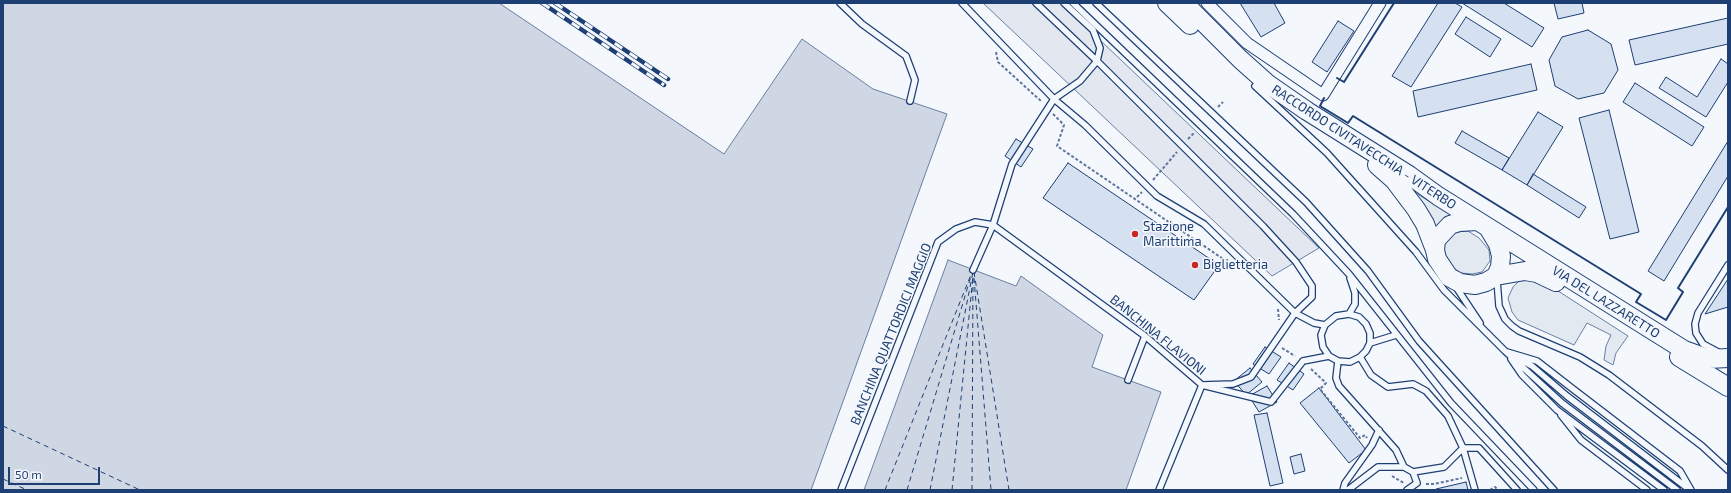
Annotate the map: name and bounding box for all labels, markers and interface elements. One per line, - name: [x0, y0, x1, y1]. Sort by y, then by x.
- street label: RACCORDO CIVITAVECCHIA - VITERBO: [1269, 81, 1459, 213]
- place label: Stazione Marittima: [1143, 219, 1202, 250]
- marker: Stazione Marittima: [1130, 229, 1140, 239]
- street label: BANCHINA QUATTORDICI MAGGIO: [847, 241, 935, 427]
- place label: Biglietteria: [1203, 257, 1268, 273]
- marker: Biglietteria: [1190, 260, 1200, 270]
- street label: VIA DEL LAZZARETTO: [1549, 262, 1663, 342]
- street label: BANCHINA FLAVIONI: [1107, 292, 1209, 378]
- scale bar: [10, 459, 102, 485]
- text: 50 m: [15, 467, 42, 481]

